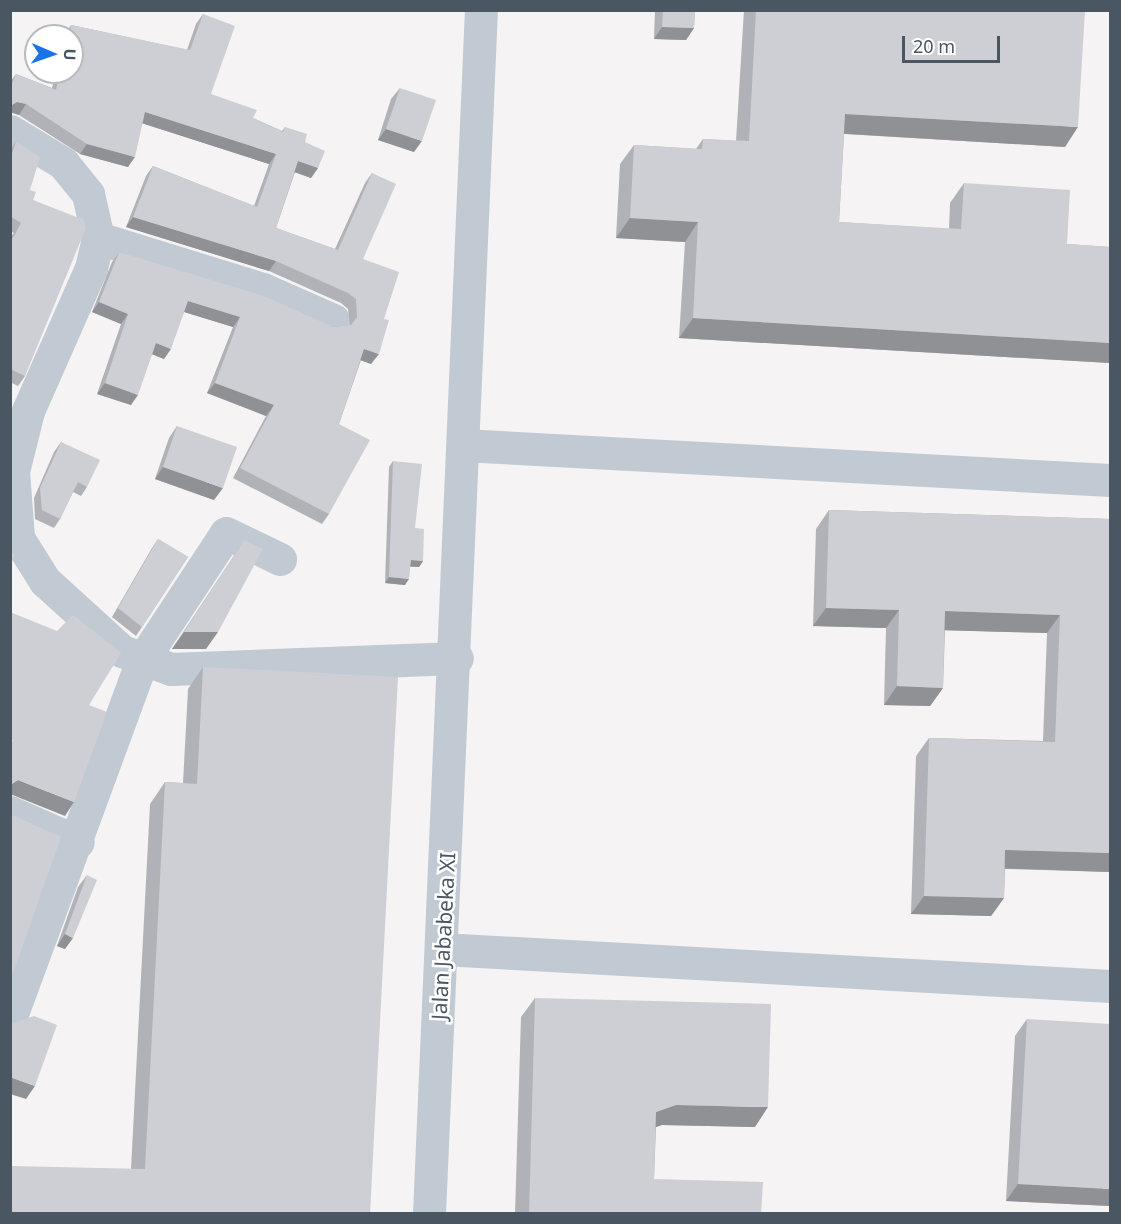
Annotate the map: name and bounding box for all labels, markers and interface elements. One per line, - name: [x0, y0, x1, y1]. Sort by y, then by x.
- north arrow: [24, 24, 84, 84]
- scale bar: [905, 24, 1002, 62]
- text: 20 m: [913, 34, 955, 58]
- text: U: [59, 48, 81, 61]
- street label: Jalan Jababeka XI: [426, 851, 460, 1021]

